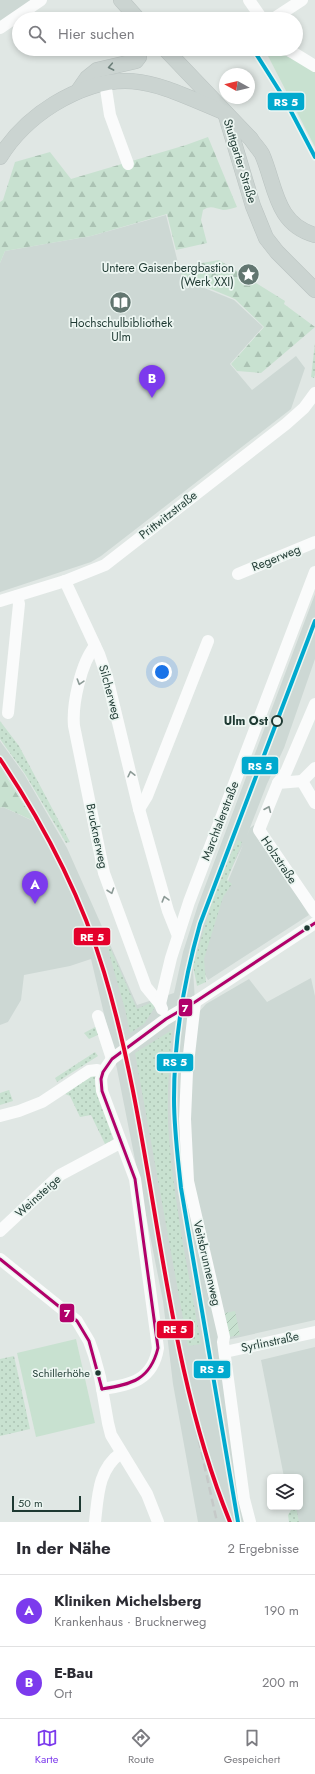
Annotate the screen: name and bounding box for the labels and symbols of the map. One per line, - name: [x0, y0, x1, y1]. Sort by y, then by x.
- one-way arrow: [107, 62, 114, 70]
- north arrow: [219, 68, 255, 104]
- line badge: RS 5: [267, 92, 305, 111]
- text: RS 5: [274, 94, 298, 110]
- street label: Stuttgarter Straße: [219, 117, 261, 205]
- place label: Untere Gaisenbergbastion (Werk XXI): [102, 259, 234, 291]
- place icon: Untere Gaisenbergbastion (Werk XXI): [236, 262, 262, 288]
- library icon: Hochschulbibliothek Ulm: [108, 289, 134, 315]
- place label: Hochschulbibliothek Ulm: [70, 314, 173, 346]
- pin: B: [139, 365, 165, 398]
- street label: Prittwitzstraße: [135, 486, 201, 544]
- street label: Regerweg: [249, 540, 303, 576]
- your location: [152, 662, 172, 682]
- street label: Silcherweg: [94, 663, 126, 721]
- one-way arrow: [76, 678, 85, 685]
- place label: Ulm Ost: [224, 712, 268, 730]
- marker: Ulm Ost: [271, 715, 283, 727]
- line badge: RS 5: [241, 756, 279, 775]
- text: RS 5: [248, 758, 272, 774]
- one-way arrow: [127, 771, 135, 777]
- street label: Marchtalerstraße: [197, 779, 243, 863]
- street label: Brucknerweg: [81, 802, 113, 870]
- one-way arrow: [263, 805, 271, 813]
- street label: Holzstraße: [256, 833, 302, 887]
- pin: A: [22, 871, 48, 904]
- one-way arrow: [106, 887, 114, 894]
- one-way arrow: [161, 896, 170, 903]
- unlabelled marker: [302, 923, 312, 933]
- line badge: RE 5: [73, 927, 111, 946]
- text: RE 5: [80, 929, 104, 945]
- line badge: 7: [178, 998, 193, 1017]
- text: 7: [182, 1000, 189, 1016]
- line badge: RS 5: [156, 1053, 194, 1072]
- text: RS 5: [163, 1054, 187, 1070]
- street label: Weinsteige: [11, 1170, 65, 1222]
- street label: Veitsbrunnenweg: [188, 1218, 226, 1308]
- line badge: 7: [59, 1303, 75, 1323]
- text: 7: [64, 1305, 71, 1321]
- line badge: RE 5: [156, 1320, 194, 1339]
- text: RE 5: [163, 1321, 187, 1337]
- street label: Syrlinstraße: [239, 1327, 301, 1357]
- line badge: RS 5: [193, 1360, 231, 1379]
- text: RS 5: [200, 1361, 224, 1377]
- place label: Schillerhöhe: [32, 1365, 90, 1381]
- marker: Schillerhöhe: [93, 1368, 103, 1378]
- scale bar: [12, 1494, 81, 1513]

